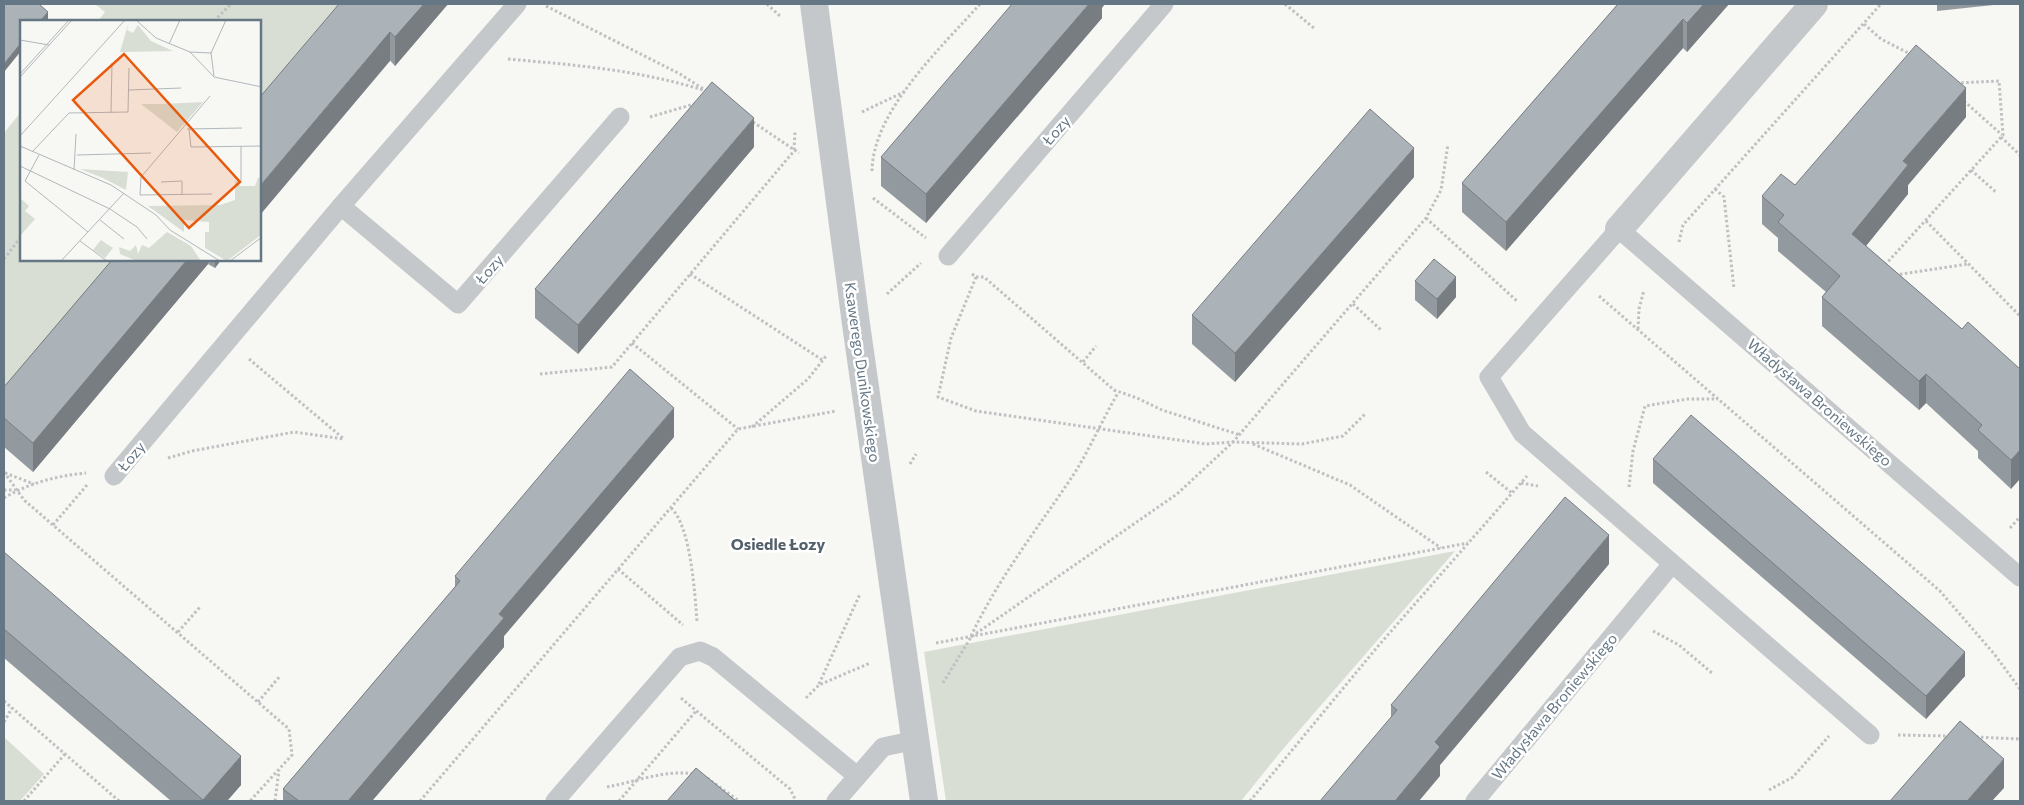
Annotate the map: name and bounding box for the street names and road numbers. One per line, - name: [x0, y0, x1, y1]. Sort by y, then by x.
- street label: Łozy: [1038, 112, 1074, 149]
- street label: Łozy: [471, 251, 507, 288]
- street label: Ksawerego Dunikowskiego: [841, 281, 885, 463]
- street label: Władysława Broniewskiego: [1744, 334, 1896, 470]
- street label: Łozy: [113, 437, 149, 475]
- street label: Władysława Broniewskiego: [1487, 629, 1621, 783]

